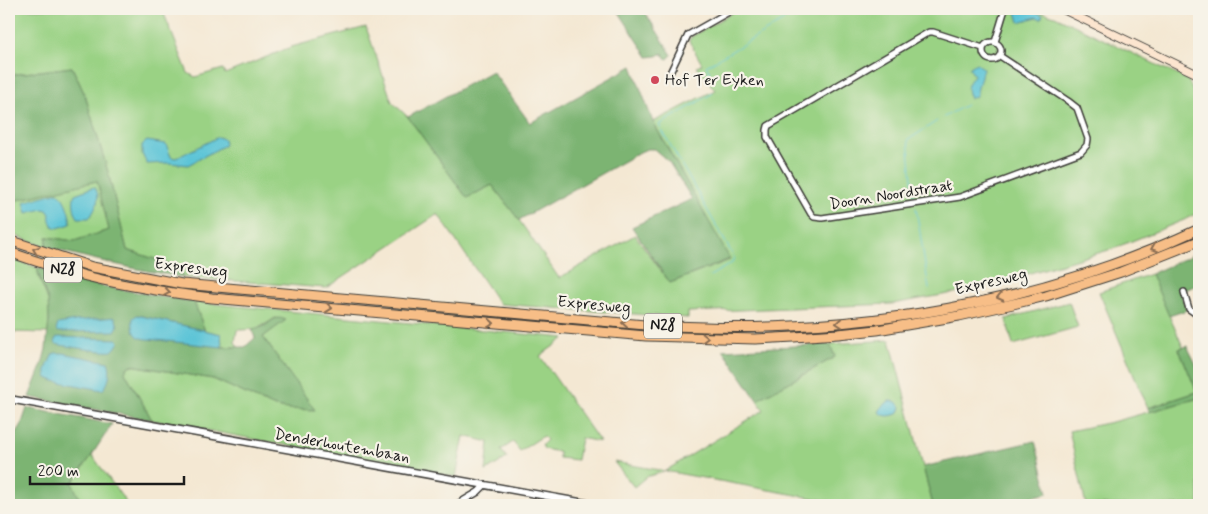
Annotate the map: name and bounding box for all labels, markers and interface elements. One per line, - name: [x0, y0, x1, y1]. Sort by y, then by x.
- place label: Hof Ter Eyken: [665, 70, 764, 91]
- marker: Hof Ter Eyken: [649, 74, 661, 86]
- street label: Doorn Noordstraat: [828, 175, 954, 215]
- one-way arrow: [1151, 242, 1159, 252]
- one-way arrow: [32, 246, 40, 256]
- street label: Expresweg: [153, 253, 229, 284]
- road number: N28: [44, 258, 82, 282]
- street label: Expresweg: [953, 264, 1029, 301]
- one-way arrow: [163, 286, 171, 297]
- street label: Expresweg: [556, 291, 632, 320]
- one-way arrow: [995, 291, 1004, 302]
- one-way arrow: [325, 303, 333, 314]
- road number: N28: [644, 314, 682, 338]
- one-way arrow: [487, 317, 495, 328]
- one-way arrow: [835, 317, 843, 328]
- one-way arrow: [620, 318, 628, 329]
- one-way arrow: [702, 333, 709, 343]
- street label: Denderhoutembaan: [273, 424, 411, 468]
- scale bar: [30, 454, 184, 486]
- text: 200 m: [38, 462, 79, 482]

